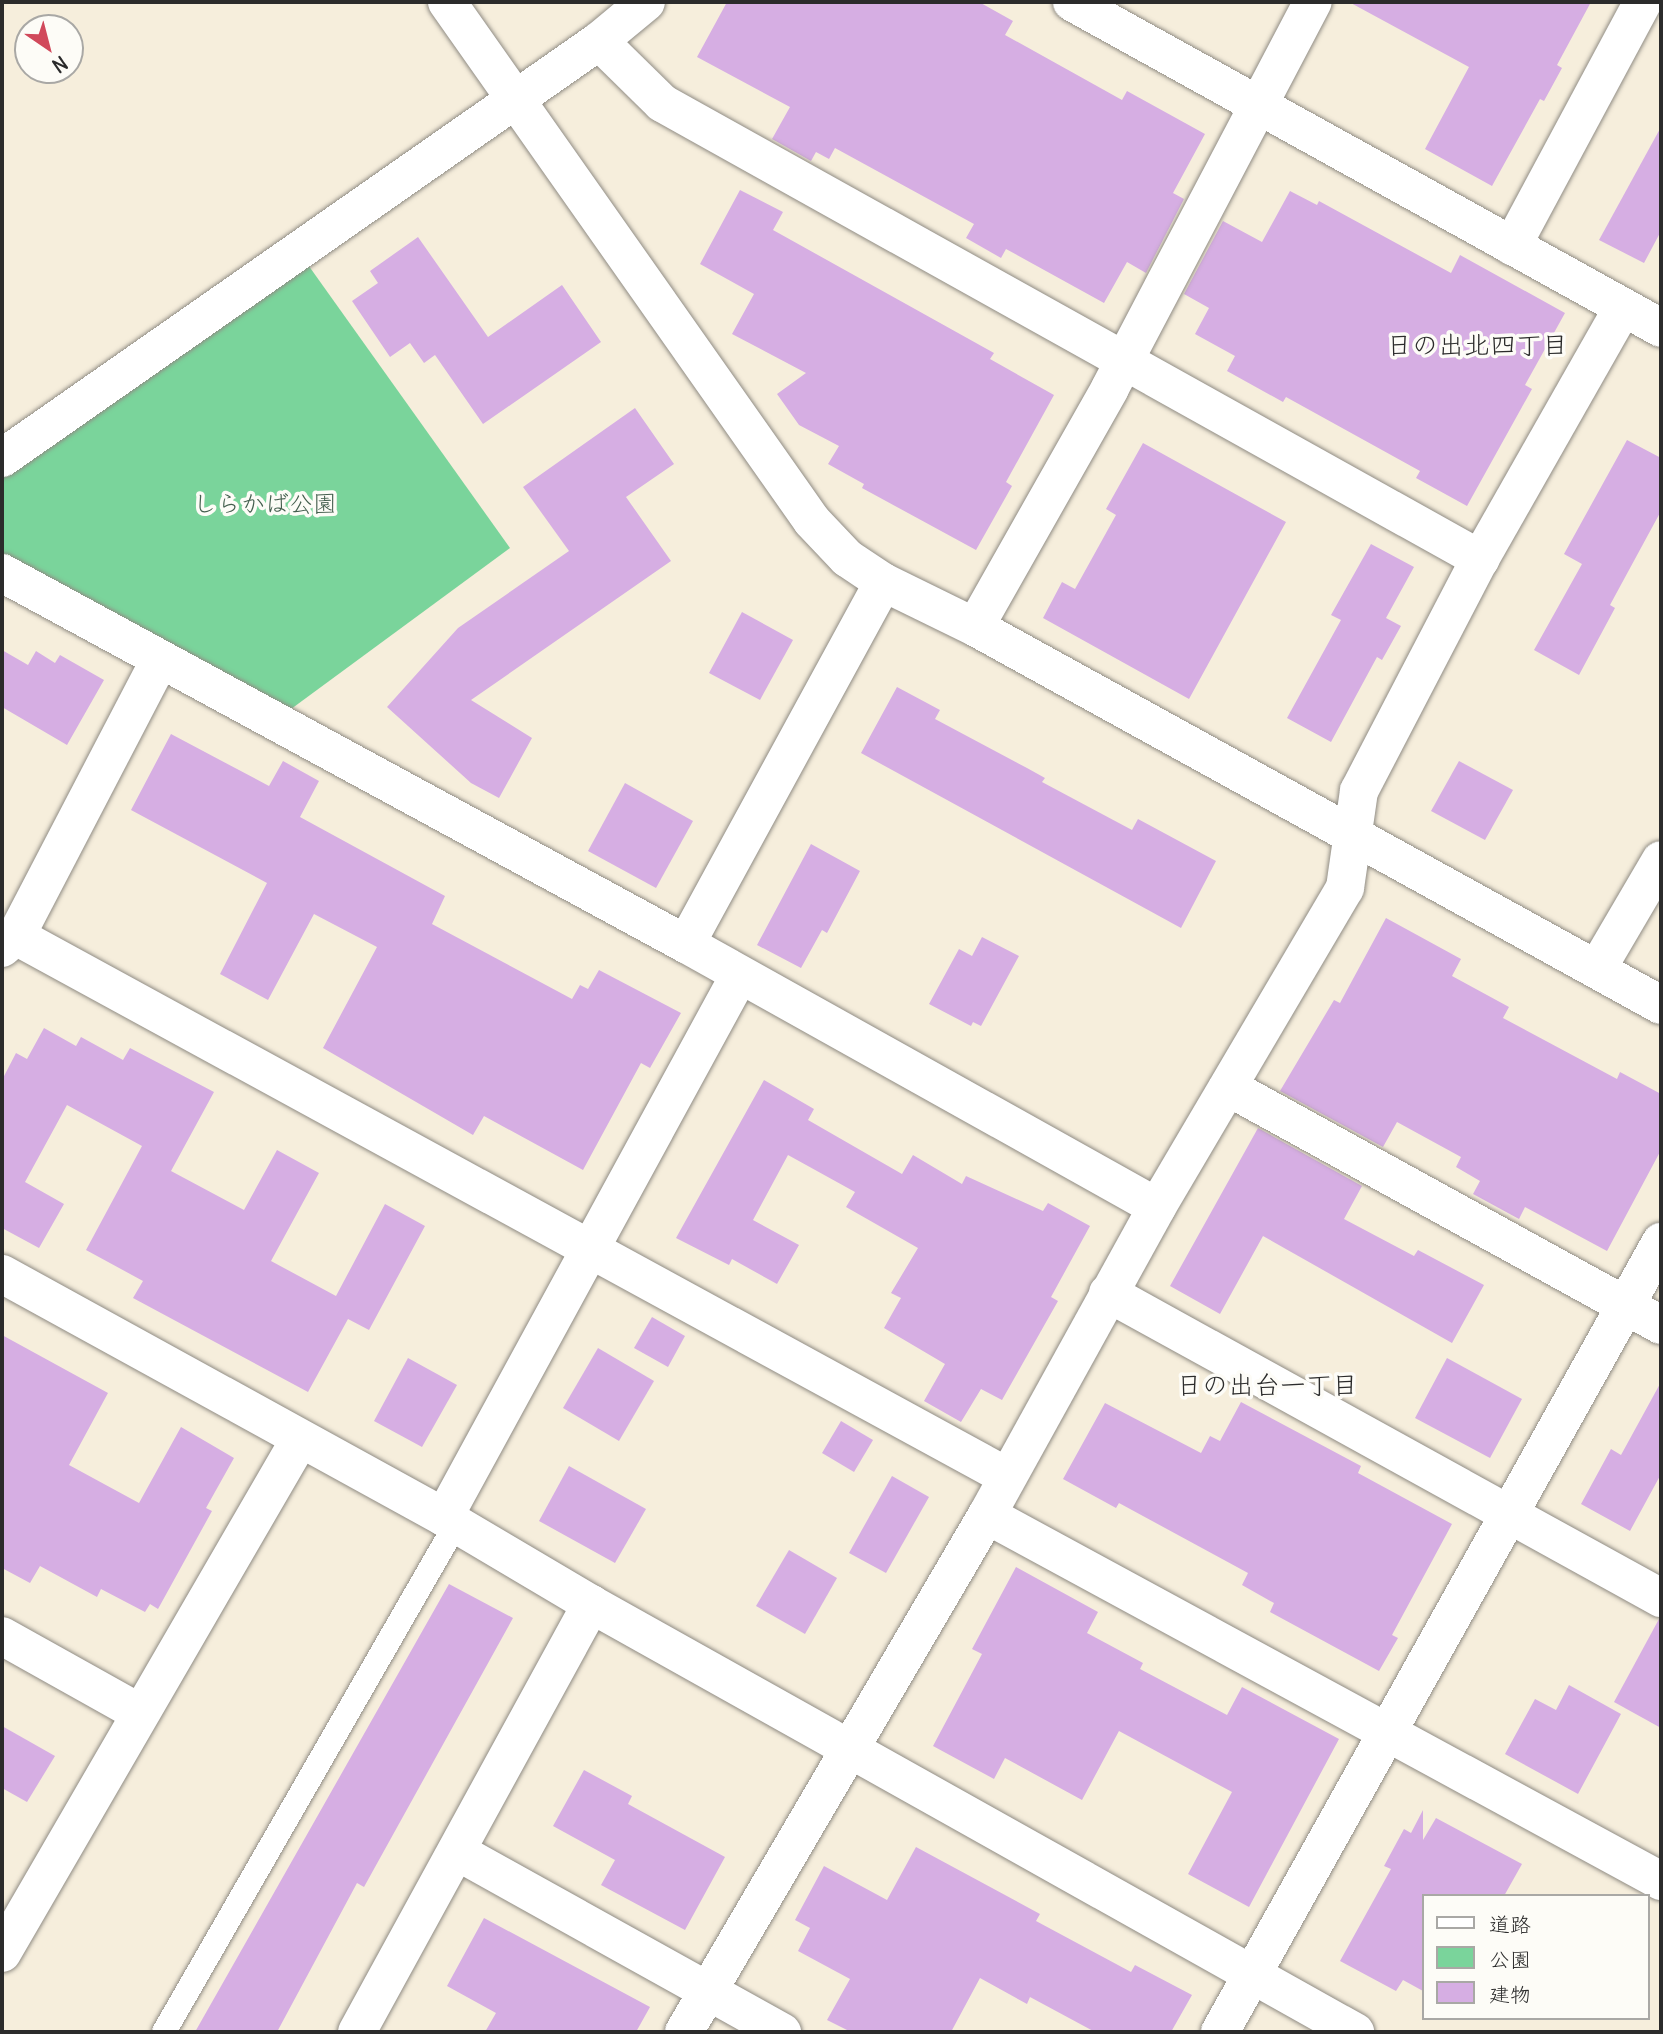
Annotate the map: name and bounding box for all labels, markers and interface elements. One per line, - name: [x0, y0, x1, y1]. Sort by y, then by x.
- north arrow: [14, 14, 84, 84]
- text: N: [48, 51, 72, 78]
- district label: 日の出北四丁目: [1386, 329, 1568, 361]
- park label: しらかば公園: [193, 490, 337, 518]
- district label: 日の出台一丁目: [1176, 1369, 1358, 1401]
- legend: [1422, 1894, 1649, 2020]
- text: 道路: [1489, 1911, 1531, 1938]
- text: 公園: [1489, 1946, 1531, 1973]
- text: 建物: [1489, 1981, 1531, 2008]

